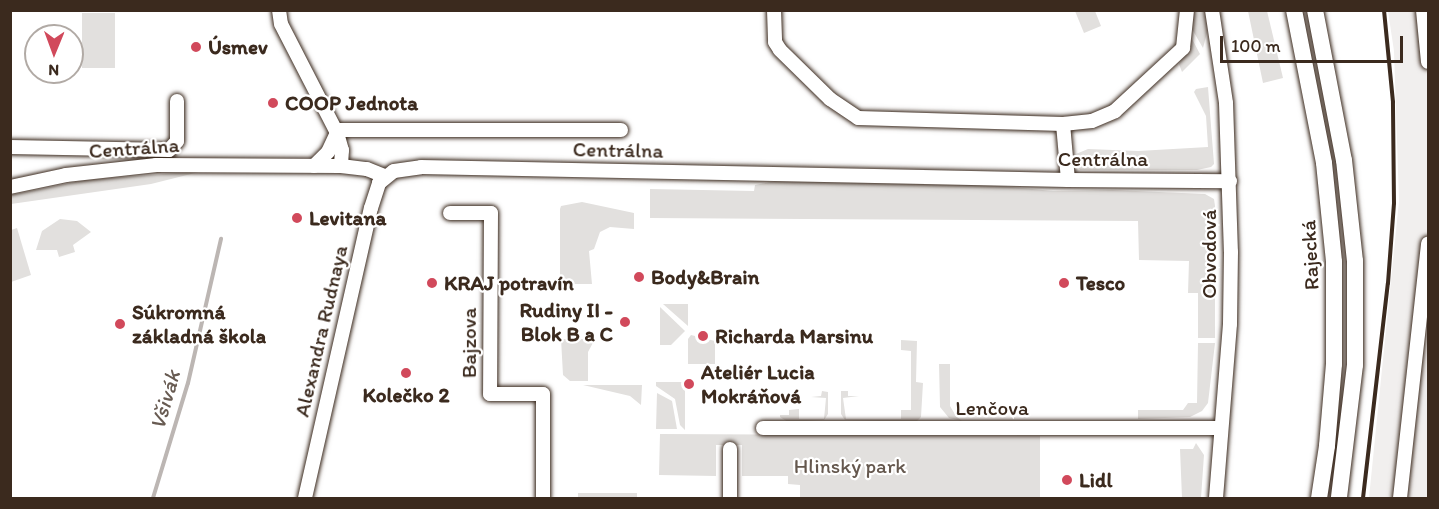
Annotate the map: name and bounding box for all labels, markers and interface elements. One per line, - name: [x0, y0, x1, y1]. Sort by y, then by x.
- north arrow: [24, 24, 84, 84]
- scale bar: [1223, 24, 1406, 62]
- place label: Úsmev: [208, 34, 268, 60]
- text: 100 m: [1231, 35, 1281, 57]
- marker: Úsmev: [189, 40, 203, 54]
- text: N: [48, 61, 59, 80]
- place label: COOP Jednota: [285, 90, 418, 116]
- marker: COOP Jednota: [266, 96, 280, 110]
- street label: Centrálna: [88, 132, 180, 164]
- street label: Centrálna: [572, 137, 664, 163]
- street label: Centrálna: [1058, 146, 1148, 172]
- place label: Levitana: [309, 205, 386, 231]
- street label: Obvodová: [1196, 209, 1222, 299]
- marker: Levitana: [290, 211, 304, 225]
- street label: Rajecká: [1296, 219, 1324, 291]
- street label: Alexandra Rudnaya: [289, 243, 353, 419]
- place label: Body&Brain: [651, 264, 759, 290]
- place label: KRAJ potravín: [444, 270, 574, 296]
- marker: Body&Brain: [632, 270, 646, 284]
- place label: Tesco: [1076, 270, 1125, 296]
- marker: KRAJ potravín: [425, 276, 439, 290]
- marker: Tesco: [1057, 276, 1071, 290]
- place label: Rudiny II - Blok B a C: [519, 297, 613, 347]
- place label: Súkromná základná škola: [132, 299, 266, 349]
- street label: Bajzova: [456, 308, 482, 378]
- marker: Rudiny II - Blok B a C: [618, 315, 632, 329]
- marker: Súkromná základná škola: [113, 317, 127, 331]
- place label: Richarda Marsinu: [715, 323, 874, 349]
- marker: Richarda Marsinu: [696, 329, 710, 343]
- place label: Ateliér Lucia Mokráňová: [701, 359, 815, 409]
- marker: Kolečko 2: [399, 366, 413, 380]
- water label: Všivák: [144, 367, 186, 433]
- marker: Ateliér Lucia Mokráňová: [682, 377, 696, 391]
- place label: Kolečko 2: [363, 382, 449, 408]
- street label: Lenčova: [955, 395, 1029, 421]
- park label: Hlinský park: [794, 453, 906, 479]
- place label: Lidl: [1079, 467, 1113, 493]
- marker: Lidl: [1060, 473, 1074, 487]

